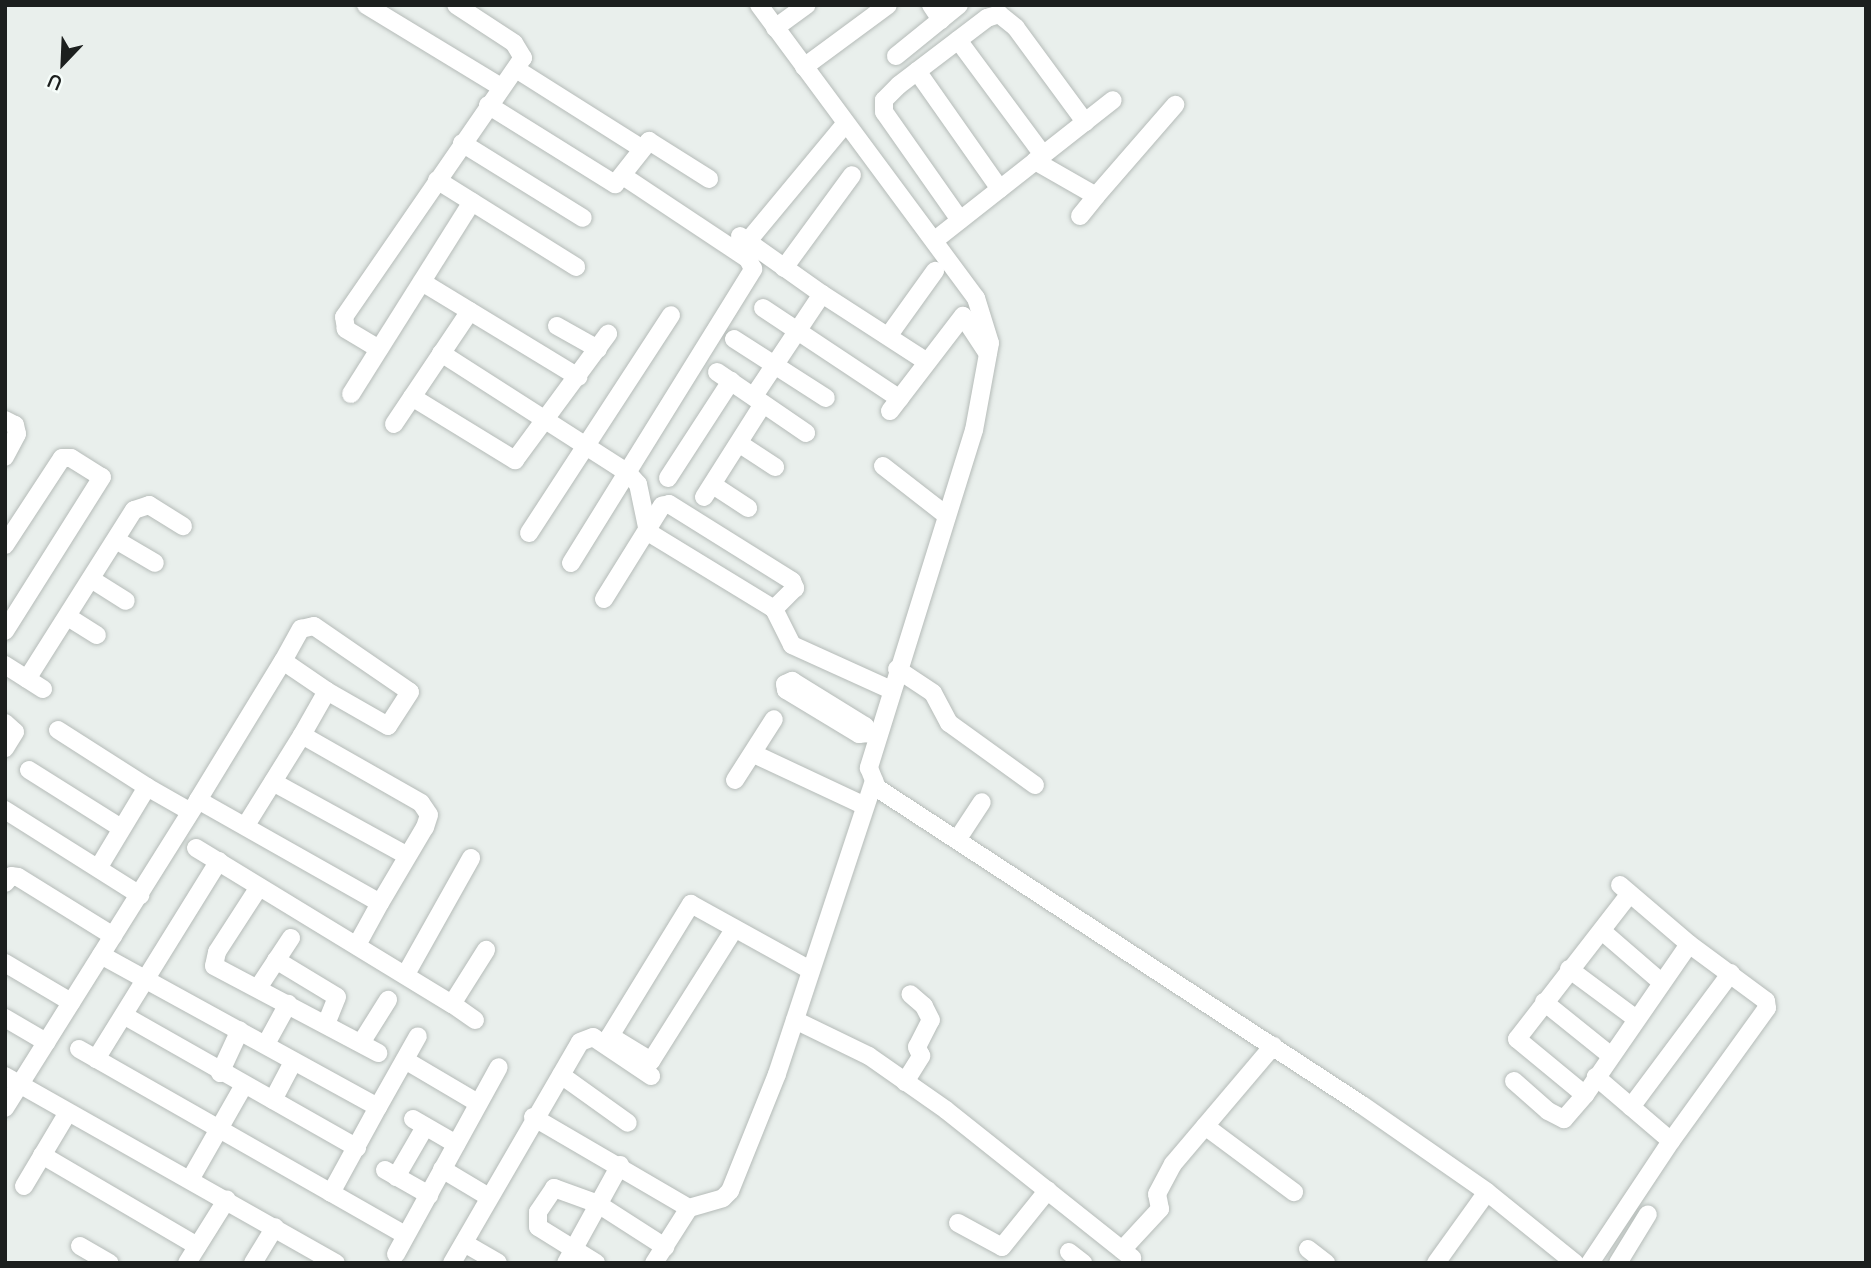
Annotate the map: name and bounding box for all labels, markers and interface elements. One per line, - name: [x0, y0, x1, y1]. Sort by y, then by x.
- north arrow: [28, 28, 98, 98]
- text: U: [43, 68, 66, 97]

